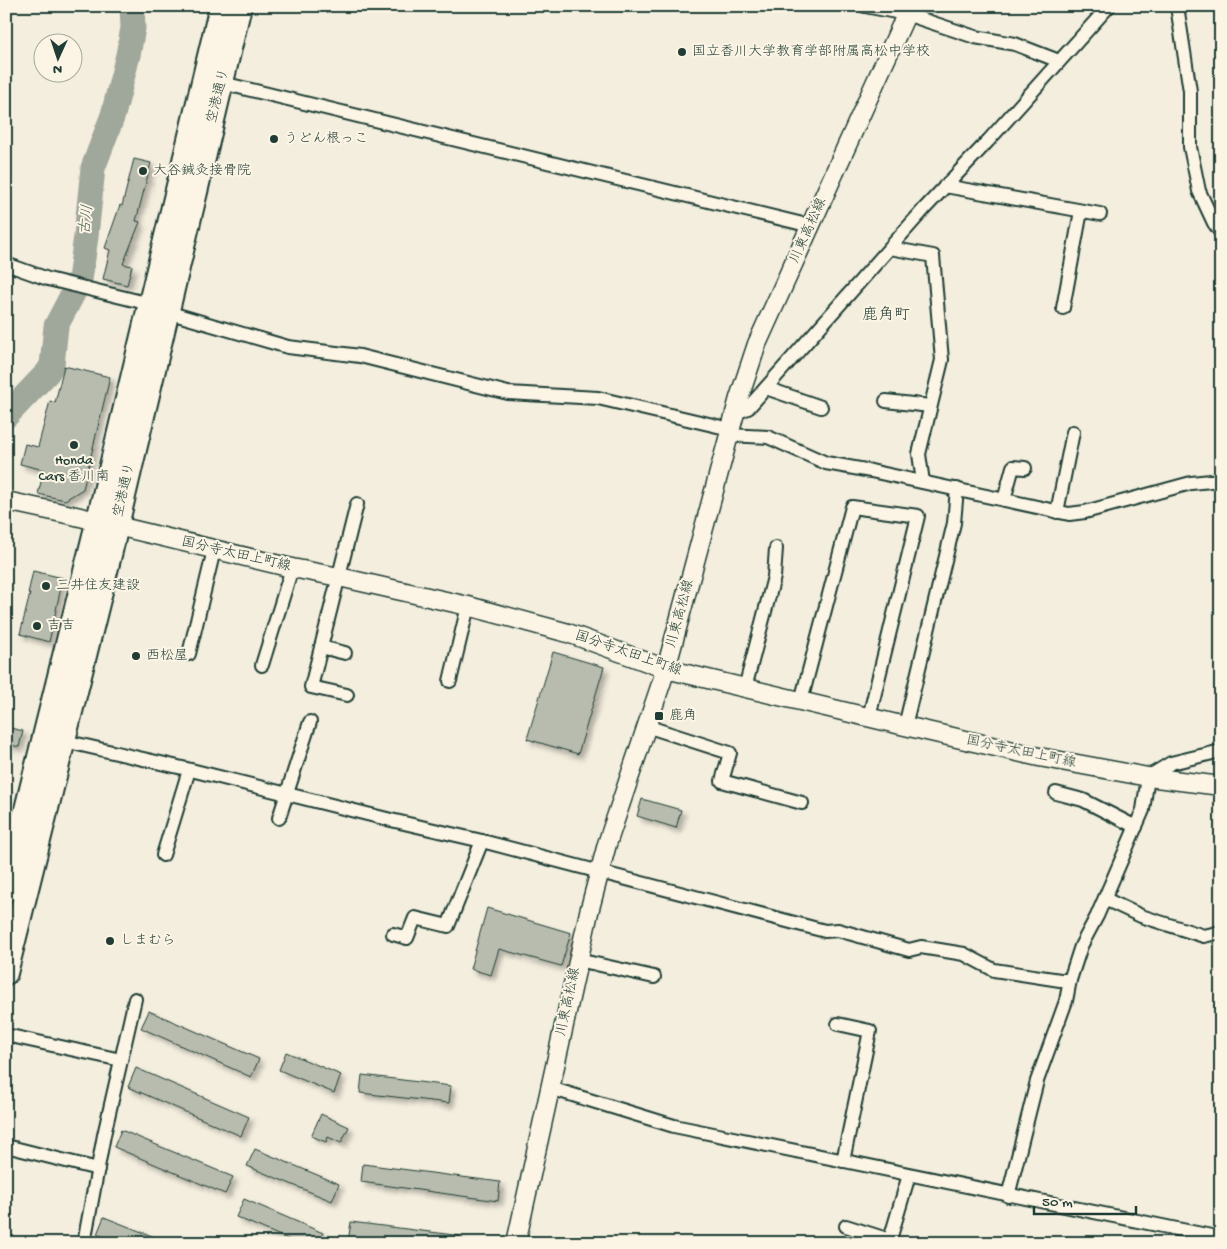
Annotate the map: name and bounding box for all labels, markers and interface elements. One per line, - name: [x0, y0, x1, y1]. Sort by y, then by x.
- north arrow: [32, 32, 82, 82]
- place label: 国立香川大学教育学部附属高松中学校: [692, 44, 930, 61]
- marker: 国立香川大学教育学部附属高松中学校: [676, 46, 688, 58]
- text: N: [52, 60, 62, 77]
- street label: 空港通り: [204, 67, 234, 125]
- place label: うどん根っこ: [284, 131, 368, 148]
- marker: うどん根っこ: [268, 133, 280, 145]
- place label: 大谷鍼灸接骨院: [153, 163, 251, 180]
- marker: 大谷鍼灸接骨院: [137, 165, 149, 177]
- street label: 川東高松線: [787, 196, 831, 266]
- water label: 古川: [76, 204, 98, 236]
- district label: 鹿角町: [862, 305, 910, 326]
- marker: Honda Cars 香川南: [68, 439, 80, 451]
- place label: Honda Cars 香川南: [39, 453, 109, 486]
- street label: 空港通り: [110, 461, 140, 519]
- street label: 国分寺太田上町線: [180, 534, 292, 576]
- place label: 三井住友建設: [56, 578, 140, 595]
- street label: 川東高松線: [664, 578, 698, 650]
- marker: 三井住友建設: [40, 580, 52, 592]
- place label: 吉吉: [47, 618, 75, 635]
- marker: 吉吉: [31, 620, 43, 632]
- street label: 国分寺太田上町線: [572, 628, 684, 680]
- place label: 西松屋: [146, 648, 188, 665]
- marker: 西松屋: [130, 650, 142, 662]
- place label: 鹿角: [669, 708, 697, 725]
- marker: 鹿角: [653, 710, 665, 722]
- street label: 国分寺太田上町線: [964, 732, 1078, 772]
- place label: しまむら: [120, 933, 176, 950]
- marker: しまむら: [104, 935, 116, 947]
- street label: 川東高松線: [553, 966, 585, 1038]
- scale bar: [1034, 1184, 1137, 1216]
- text: 50 m: [1042, 1194, 1073, 1212]

